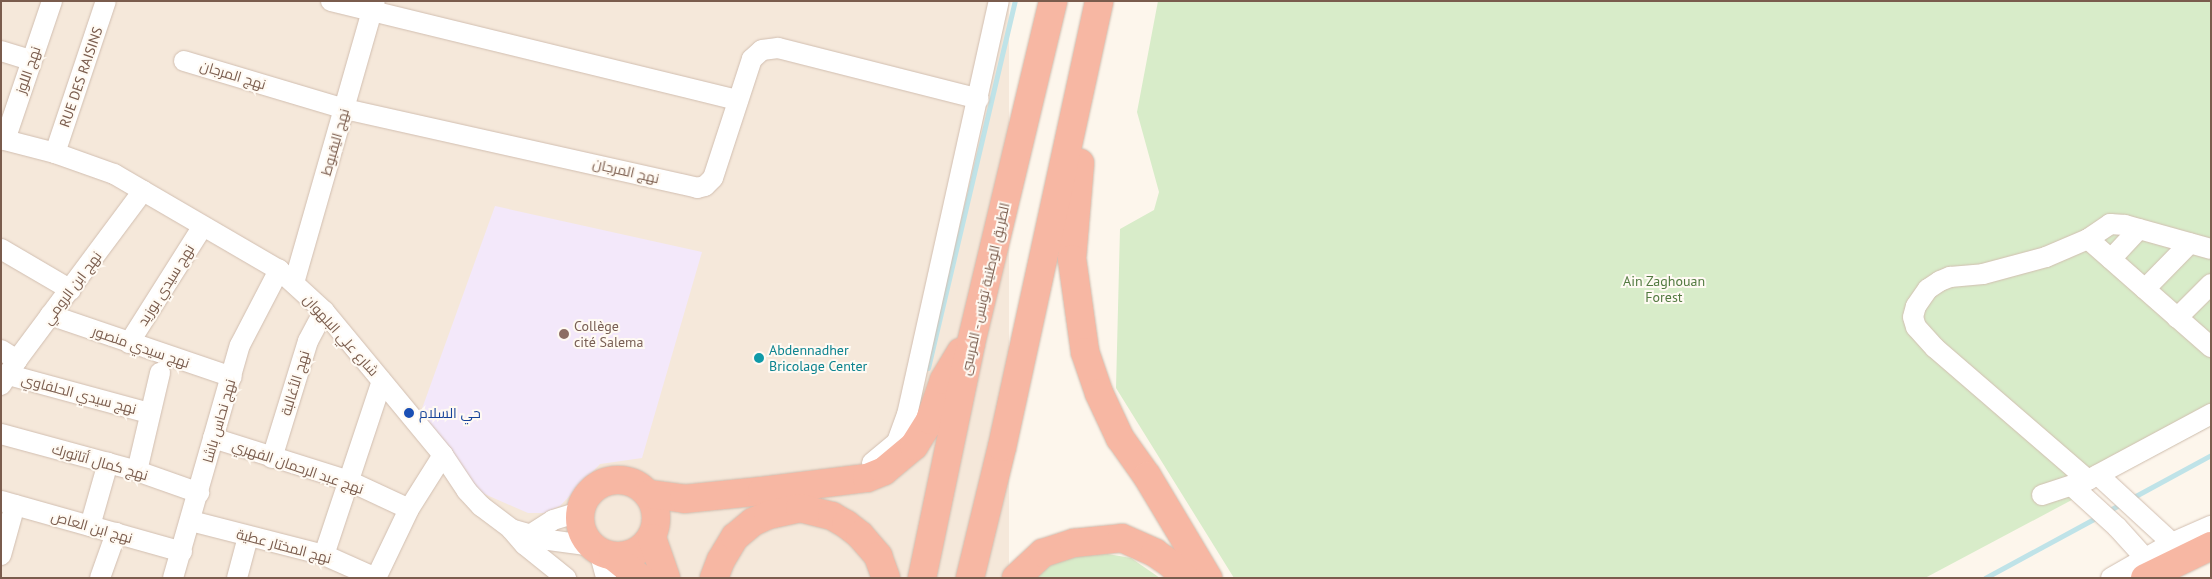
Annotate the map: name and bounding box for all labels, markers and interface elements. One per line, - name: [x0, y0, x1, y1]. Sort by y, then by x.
- street label: RUE DES RAISINS: [56, 25, 106, 129]
- street label: نهج اللوز: [12, 44, 44, 96]
- street label: نهج المرجان: [198, 57, 268, 93]
- street label: نهج اليقبوط: [317, 106, 353, 178]
- street label: نهج المرجان: [591, 155, 661, 187]
- street label: الطريق الوطنية تونس - المرسى: [957, 200, 1013, 378]
- street label: نهج سيدي بوزيد: [134, 241, 198, 329]
- street label: نهج ابن الرومي: [39, 248, 105, 328]
- park label: Ain Zaghouan Forest: [1623, 273, 1705, 306]
- street label: شارع علي البلهوان: [300, 291, 382, 379]
- place label: Collège cité Salema: [574, 318, 643, 351]
- street label: نهج سيدي منصور: [90, 322, 192, 372]
- marker: Collège cité Salema: [558, 328, 570, 340]
- place label: Abdennadher Bricolage Center: [769, 342, 867, 374]
- street label: نهج الأغالبة: [277, 349, 313, 417]
- marker: Abdennadher Bricolage Center: [753, 352, 765, 364]
- street label: نهج سيدي الحلفاوي: [20, 371, 138, 417]
- street label: نهج نحاس باشا: [199, 377, 239, 465]
- place label: حي السلام: [419, 405, 481, 421]
- marker: حي السلام: [403, 407, 415, 419]
- street label: نهج عبد الرحمان الفهري: [230, 437, 366, 497]
- street label: نهج كمال أتاتورك: [50, 440, 150, 484]
- street label: نهج ابن العاص: [49, 507, 135, 547]
- street label: نهج المختار عطية: [235, 525, 333, 567]

